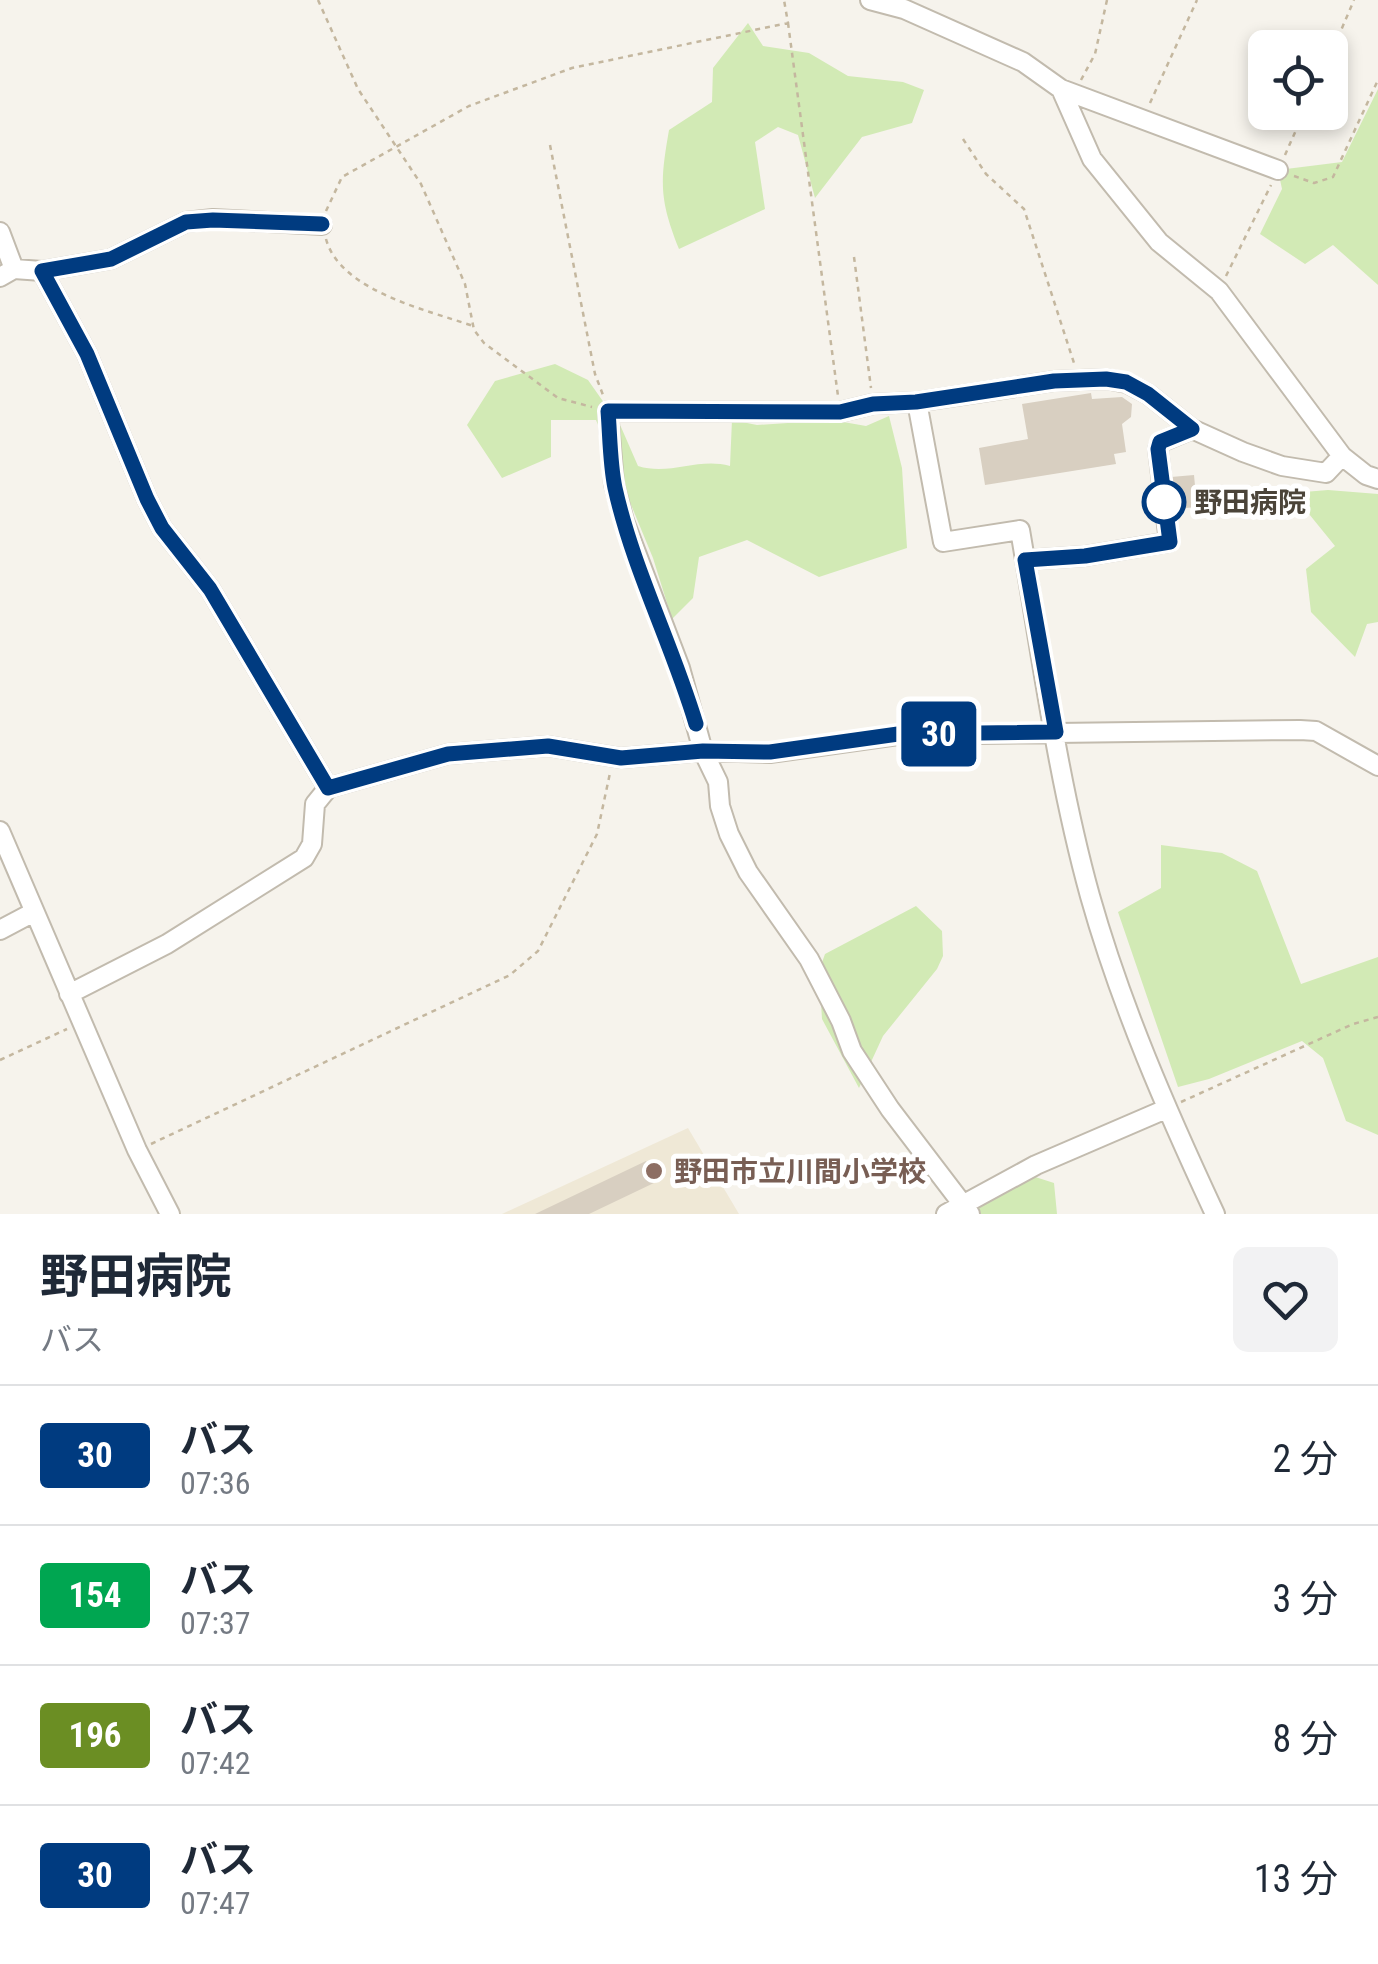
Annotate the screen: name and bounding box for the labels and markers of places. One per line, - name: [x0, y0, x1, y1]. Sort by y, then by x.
- marker: 野田病院: [1143, 481, 1185, 523]
- place label: 野田病院: [1194, 486, 1306, 519]
- place label: 野田市立川間小学校: [674, 1155, 926, 1188]
- marker: 野田市立川間小学校: [643, 1160, 665, 1182]

